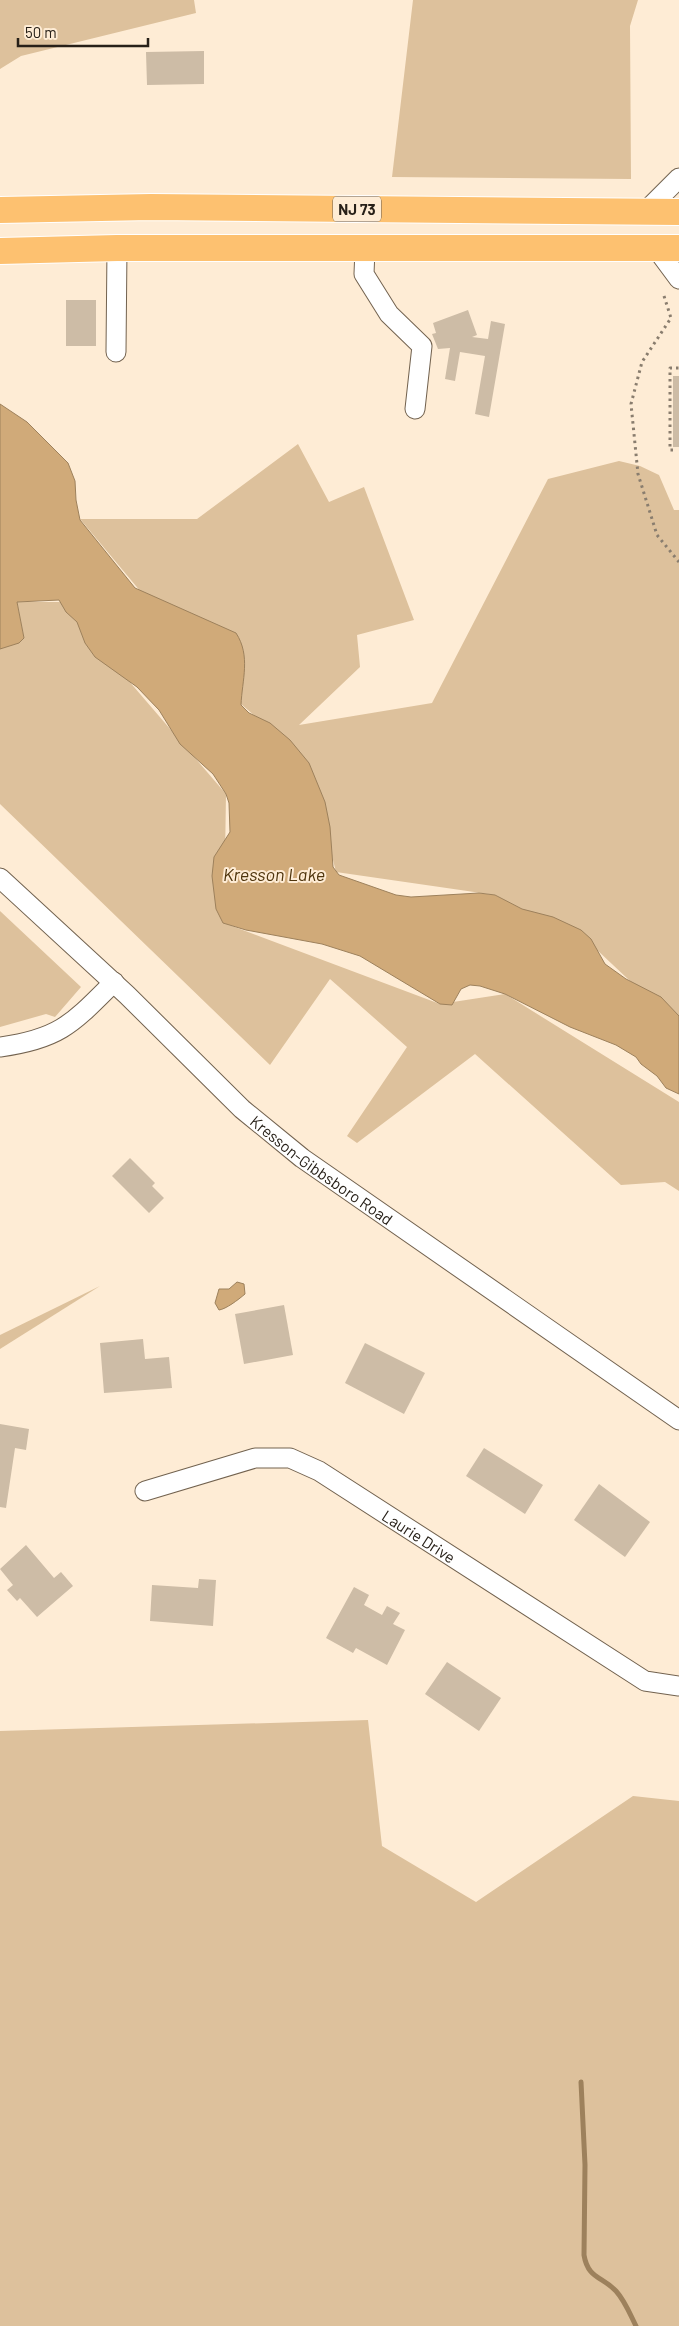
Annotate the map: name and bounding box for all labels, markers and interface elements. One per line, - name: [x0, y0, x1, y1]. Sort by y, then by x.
- scale bar: [18, 15, 148, 47]
- text: 50 m: [25, 23, 57, 41]
- road number: NJ 73: [333, 196, 381, 222]
- water label: Kresson Lake: [223, 863, 325, 885]
- street label: Kresson-Gibbsboro Road: [247, 1111, 397, 1228]
- street label: Laurie Drive: [379, 1505, 459, 1566]

